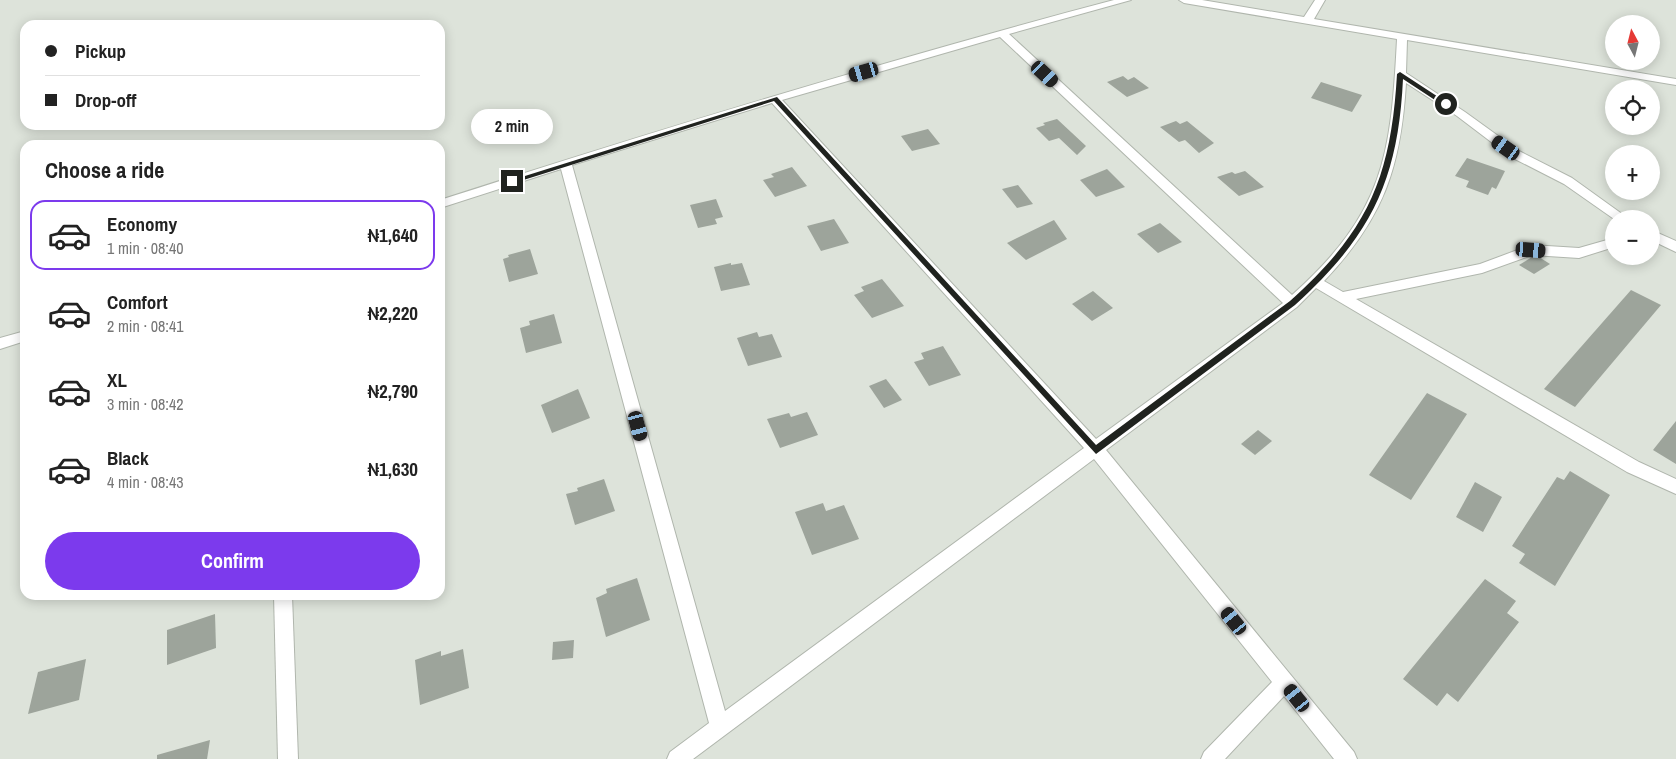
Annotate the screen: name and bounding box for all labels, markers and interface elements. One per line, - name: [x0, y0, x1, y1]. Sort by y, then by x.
- north arrow: [1605, 15, 1660, 70]
- map controls: [1605, 15, 1660, 265]
- text: Pickup: [75, 38, 126, 64]
- car: [1028, 58, 1061, 90]
- car: [847, 61, 880, 83]
- button: locate: [1605, 80, 1660, 135]
- text: Drop-off: [75, 87, 136, 113]
- route start: [1435, 93, 1457, 115]
- callout: 2 min: [471, 109, 553, 144]
- text: 2 min: [495, 115, 529, 137]
- car: [1489, 133, 1522, 163]
- button: +: [1605, 145, 1660, 200]
- text: Choose a ride: [45, 155, 164, 185]
- route end: [501, 170, 523, 192]
- button: −: [1605, 210, 1660, 265]
- text: Economy: [107, 211, 177, 237]
- icon: car: [47, 213, 92, 258]
- text: ₦1,640: [368, 222, 418, 248]
- text: 1 min · 08:40: [107, 237, 184, 259]
- car: [1515, 241, 1546, 259]
- text: Comfort: [107, 289, 168, 315]
- icon: car: [47, 291, 92, 336]
- text: ₦2,220: [368, 300, 418, 326]
- text: 2 min · 08:41: [107, 315, 184, 337]
- text: XL: [107, 367, 127, 393]
- icon: car: [47, 369, 92, 414]
- text: ₦2,790: [368, 378, 418, 404]
- text: 3 min · 08:42: [107, 393, 184, 415]
- car: [626, 410, 649, 442]
- text: Black: [107, 445, 149, 471]
- icon: car: [47, 447, 92, 492]
- text: ₦1,630: [368, 456, 418, 482]
- text: 4 min · 08:43: [107, 471, 184, 493]
- button: Confirm: [45, 532, 420, 590]
- car: [1218, 605, 1249, 637]
- car: [1281, 682, 1312, 714]

